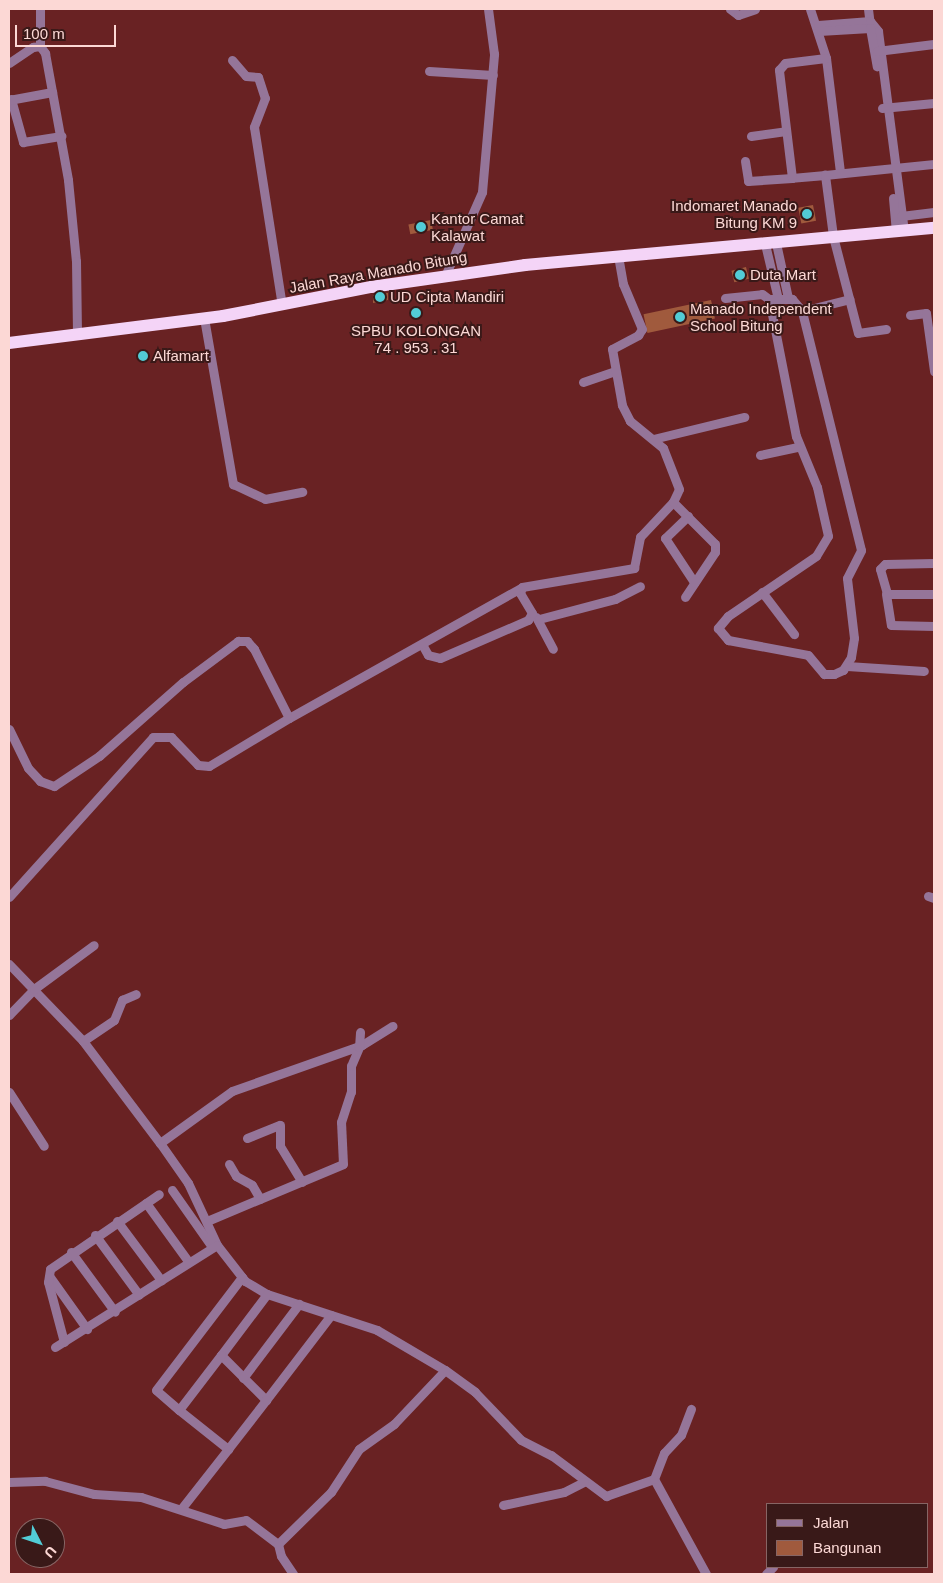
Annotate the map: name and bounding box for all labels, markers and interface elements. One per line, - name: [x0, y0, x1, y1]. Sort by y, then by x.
- scale bar: [18, 15, 119, 47]
- text: 100 m: [23, 25, 65, 42]
- place label: Indomaret Manado Bitung KM 9: [671, 196, 797, 231]
- marker: Indomaret Manado Bitung KM 9: [801, 208, 813, 220]
- place label: Kantor Camat Kalawat: [431, 209, 524, 244]
- marker: Kantor Camat Kalawat: [415, 221, 427, 233]
- street label: Jalan Raya Manado Bitung: [288, 247, 468, 297]
- place label: Duta Mart: [750, 266, 816, 284]
- marker: Duta Mart: [734, 269, 746, 281]
- place label: UD Cipta Mandiri: [390, 288, 504, 306]
- marker: UD Cipta Mandiri: [374, 291, 386, 303]
- place label: Manado Independent School Bitung: [690, 299, 832, 334]
- marker: SPBU KOLONGAN 74 . 953 . 31: [410, 307, 422, 319]
- marker: Manado Independent School Bitung: [674, 311, 686, 323]
- place label: SPBU KOLONGAN 74 . 953 . 31: [351, 321, 481, 356]
- place label: Alfamart: [153, 347, 209, 365]
- marker: Alfamart: [137, 350, 149, 362]
- legend: [766, 1503, 928, 1568]
- text: Jalan: [813, 1514, 849, 1531]
- north arrow: [15, 1518, 65, 1568]
- text: Bangunan: [813, 1539, 881, 1556]
- text: U: [41, 1543, 60, 1561]

